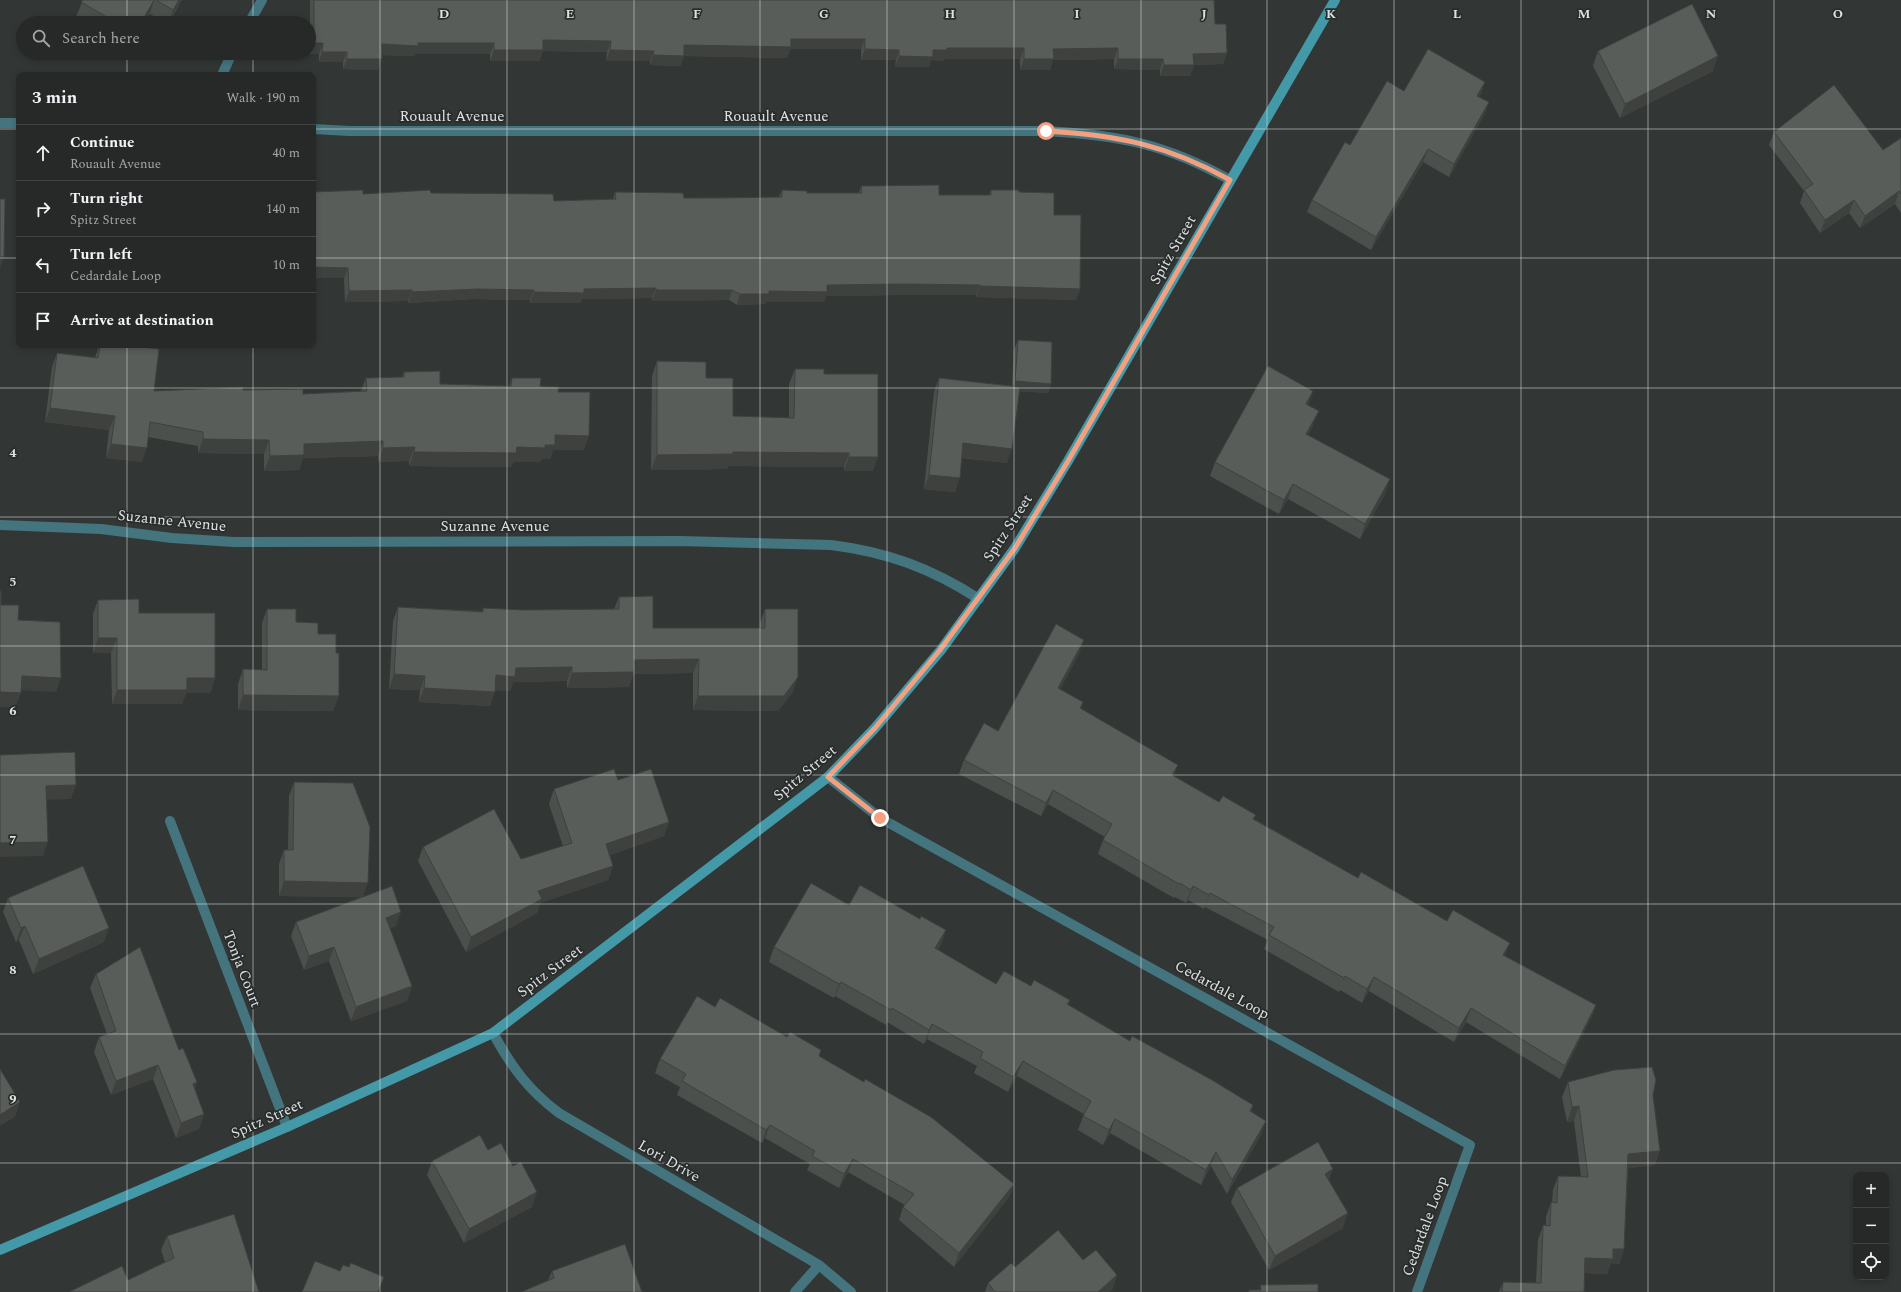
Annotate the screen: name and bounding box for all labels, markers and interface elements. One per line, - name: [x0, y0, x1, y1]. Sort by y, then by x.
- text: D: [439, 4, 449, 24]
- text: E: [566, 4, 575, 24]
- text: F: [693, 4, 701, 24]
- text: G: [819, 4, 829, 24]
- text: H: [945, 4, 956, 24]
- text: I: [1074, 4, 1080, 24]
- text: J: [1201, 4, 1207, 24]
- text: K: [1326, 4, 1336, 24]
- text: L: [1453, 4, 1461, 24]
- text: M: [1578, 4, 1591, 24]
- text: N: [1706, 4, 1717, 24]
- text: O: [1833, 4, 1843, 24]
- search box: [16, 16, 316, 60]
- icon: search: [30, 27, 52, 49]
- text: Search here: [62, 27, 140, 50]
- text: 3 min: [32, 85, 77, 111]
- text: Walk · 190 m: [226, 88, 300, 108]
- street label: Rouault Avenue: [399, 105, 505, 128]
- street label: Rouault Avenue: [723, 105, 829, 128]
- route start: [1037, 122, 1055, 140]
- text: Continue: [70, 131, 135, 154]
- icon: ahead: [32, 142, 54, 164]
- text: 40 m: [273, 143, 300, 163]
- text: Rouault Avenue: [70, 154, 161, 174]
- text: Turn right: [70, 187, 143, 210]
- icon: right: [32, 198, 54, 220]
- text: 140 m: [266, 199, 300, 219]
- text: Spitz Street: [70, 210, 137, 230]
- street label: Spitz Street: [1144, 211, 1202, 289]
- text: Turn left: [70, 243, 132, 266]
- icon: left: [32, 254, 54, 276]
- text: 10 m: [273, 255, 300, 275]
- text: Cedardale Loop: [70, 266, 161, 286]
- text: Arrive at destination: [70, 309, 214, 332]
- icon: arrive: [32, 310, 54, 332]
- text: 4: [9, 443, 17, 463]
- street label: Spitz Street: [977, 490, 1039, 566]
- street label: Suzanne Avenue: [117, 504, 227, 538]
- street label: Suzanne Avenue: [441, 515, 549, 538]
- text: 5: [9, 572, 17, 592]
- text: 6: [9, 701, 17, 721]
- street label: Spitz Street: [768, 739, 842, 807]
- route end: [871, 809, 889, 827]
- text: 7: [9, 830, 17, 850]
- street label: Tonja Court: [217, 927, 267, 1011]
- street label: Spitz Street: [512, 939, 588, 1003]
- street label: Cedardale Loop: [1170, 954, 1274, 1026]
- text: 8: [9, 960, 17, 980]
- text: 9: [9, 1089, 17, 1109]
- street label: Spitz Street: [227, 1093, 307, 1145]
- street label: Lori Drive: [633, 1134, 705, 1188]
- map controls: [1853, 1172, 1889, 1280]
- button: +: [1853, 1172, 1889, 1208]
- street label: Cedardale Loop: [1396, 1173, 1454, 1279]
- button: −: [1853, 1208, 1889, 1244]
- button: locate: [1853, 1244, 1889, 1280]

